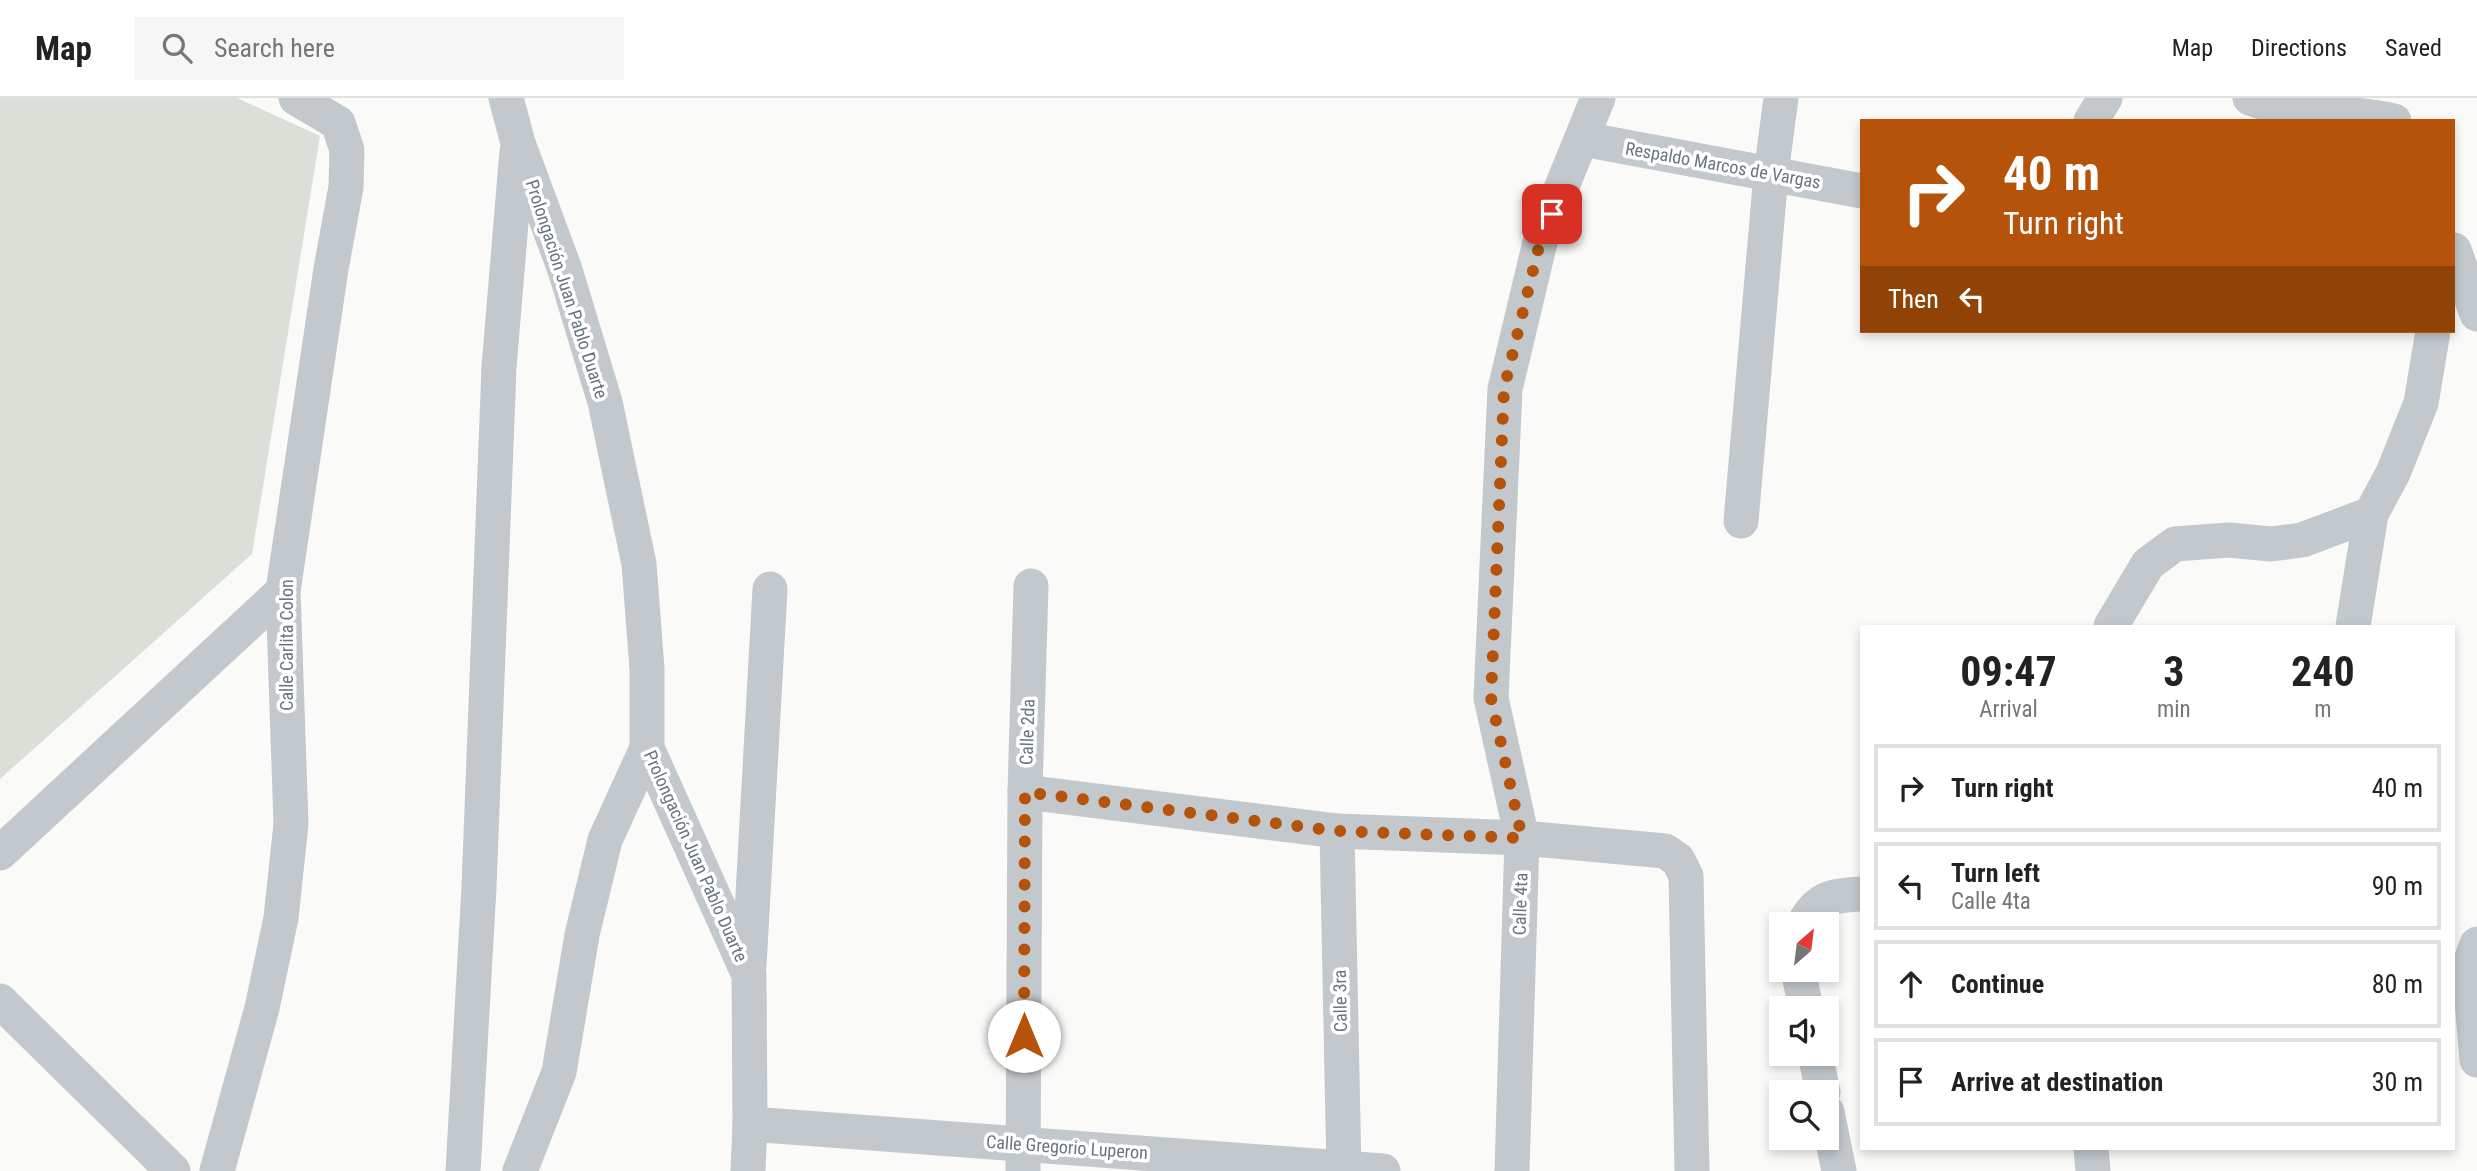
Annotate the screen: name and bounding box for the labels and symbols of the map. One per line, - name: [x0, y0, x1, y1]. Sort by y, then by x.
- street label: Respaldo Marcos de Vargas: [1624, 137, 1822, 193]
- street label: Prolongación Juan Pablo Duarte: [522, 177, 612, 401]
- pin: [1522, 184, 1582, 244]
- street label: Calle Carlita Colon: [276, 579, 297, 711]
- street label: Calle 2da: [1015, 699, 1039, 765]
- street label: Prolongación Juan Pablo Duarte: [640, 747, 752, 965]
- street label: Calle 4ta: [1508, 872, 1532, 936]
- north arrow: [1769, 912, 1839, 982]
- street label: Calle 3ra: [1329, 970, 1351, 1032]
- position arrow: [987, 999, 1061, 1073]
- street label: Calle Gregorio Luperon: [985, 1131, 1149, 1163]

